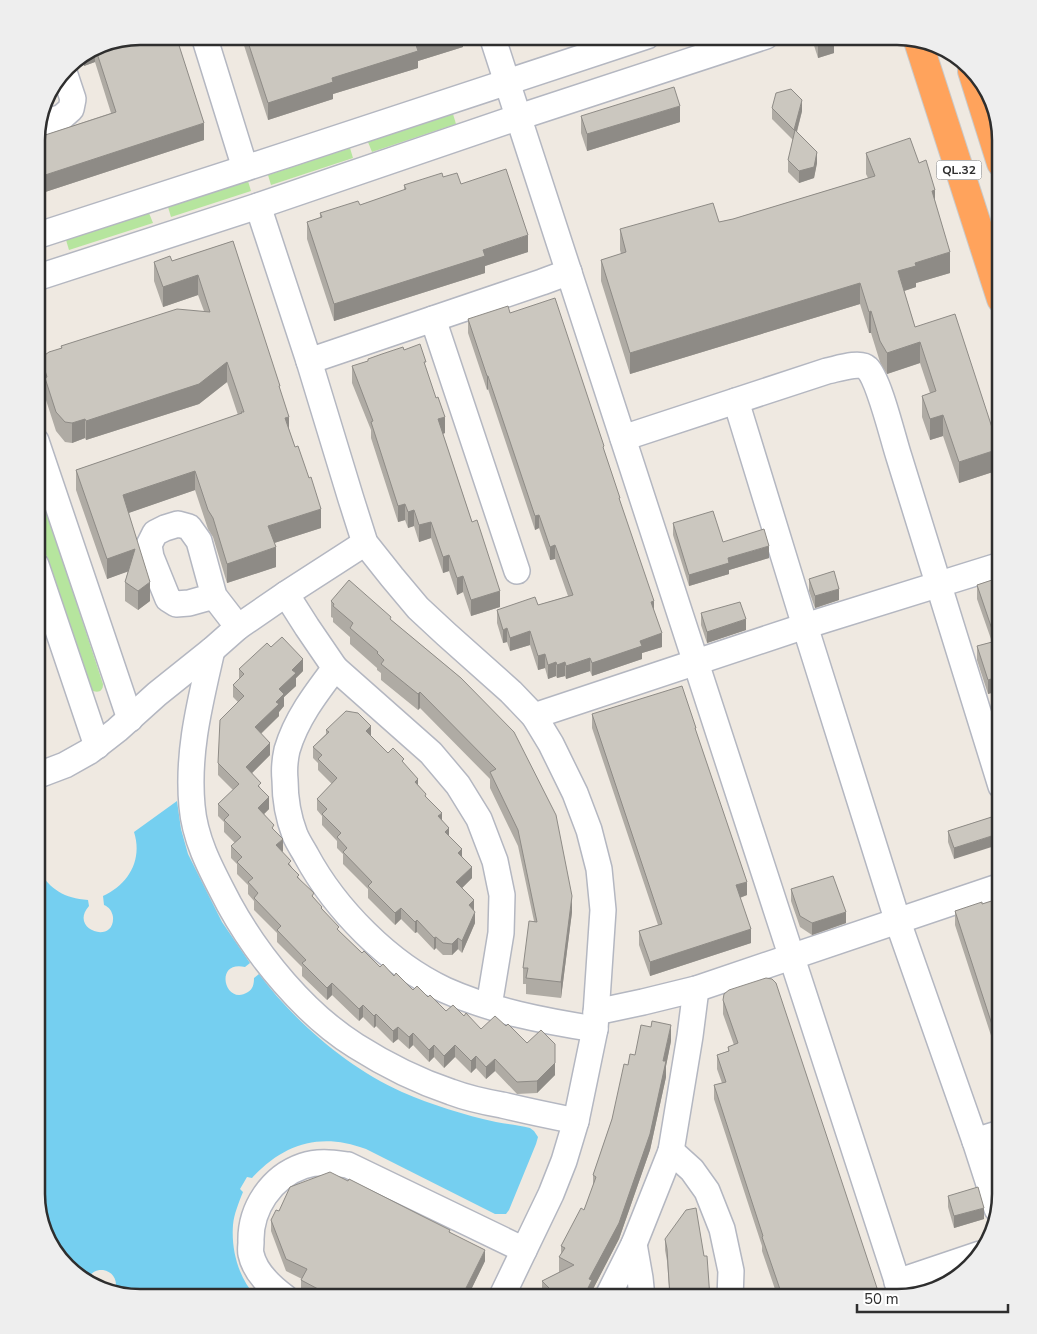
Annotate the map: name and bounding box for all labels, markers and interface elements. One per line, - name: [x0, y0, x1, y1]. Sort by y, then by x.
- road number: QL.32: [936, 160, 982, 180]
- scale bar: [857, 1282, 1008, 1314]
- text: 50 m: [864, 1289, 899, 1309]

